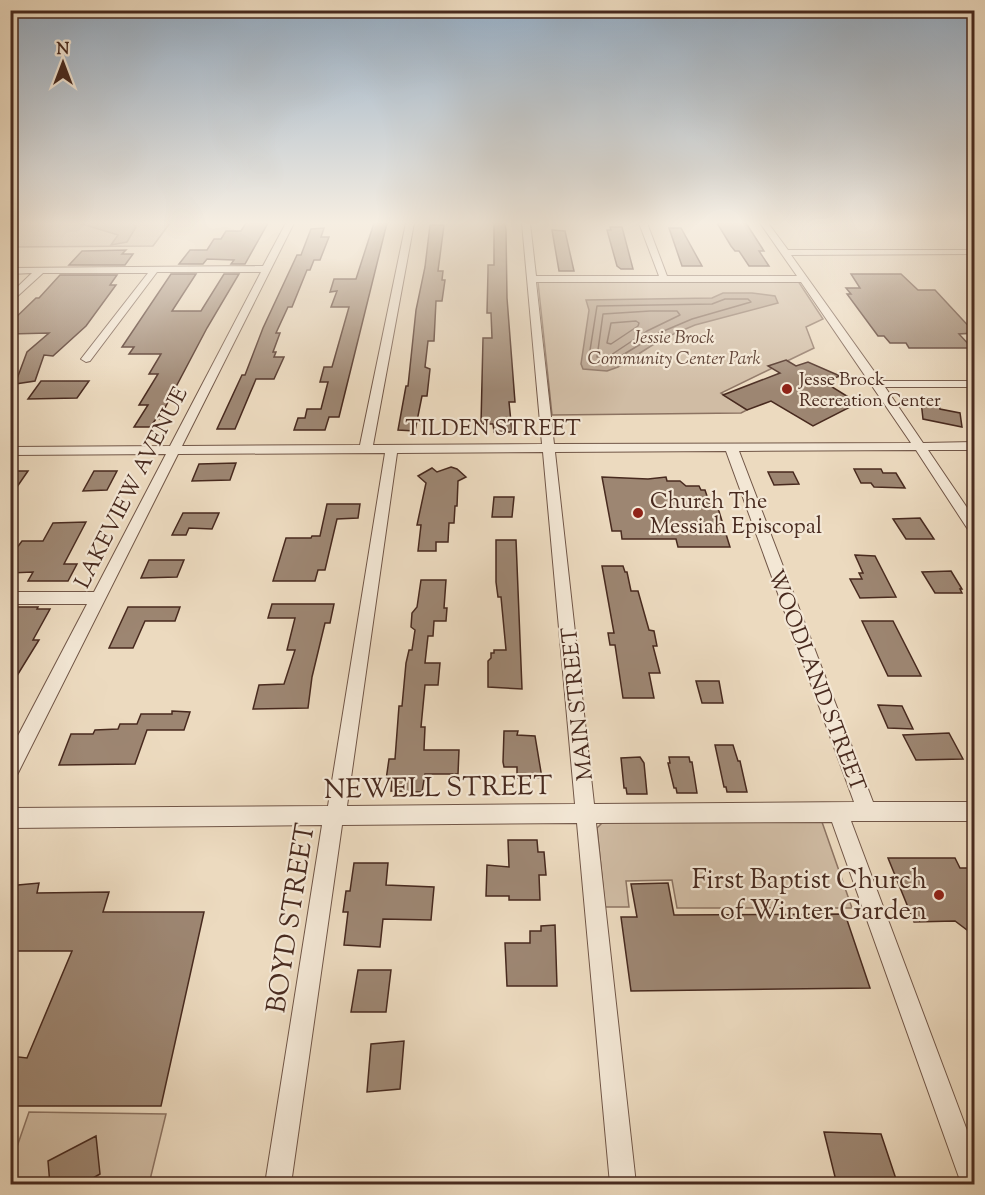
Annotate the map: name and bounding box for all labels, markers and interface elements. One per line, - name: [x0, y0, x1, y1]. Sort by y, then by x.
- north arrow: [33, 33, 93, 93]
- text: N: [57, 39, 70, 62]
- park label: Jessie Brock Community Center Park: [587, 326, 761, 373]
- place label: Jesse Brock Recreation Center: [798, 368, 941, 415]
- street label: LAKEVIEW AVENUE: [68, 382, 197, 595]
- marker: Jesse Brock Recreation Center: [780, 382, 794, 396]
- street label: TILDEN STREET: [405, 414, 581, 446]
- place label: Church The Messiah Episcopal: [650, 487, 822, 544]
- marker: Church The Messiah Episcopal: [631, 506, 645, 520]
- street label: WOODLAND STREET: [758, 565, 873, 797]
- street label: MAIN STREET: [555, 625, 603, 782]
- street label: NEWELL STREET: [323, 768, 553, 811]
- street label: BOYD STREET: [258, 821, 327, 1016]
- place label: First Baptist Church of Winter Garden: [692, 862, 927, 932]
- marker: First Baptist Church of Winter Garden: [932, 888, 946, 902]

